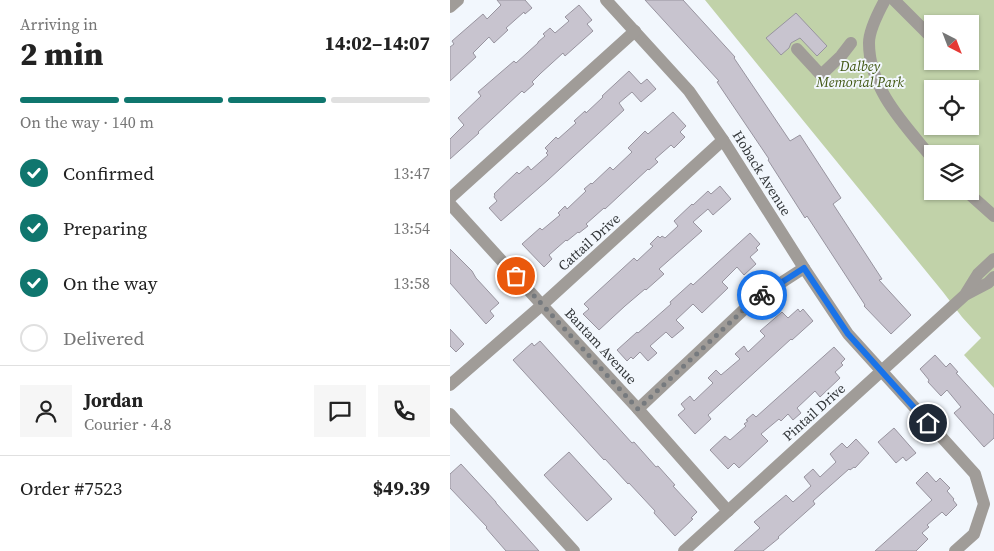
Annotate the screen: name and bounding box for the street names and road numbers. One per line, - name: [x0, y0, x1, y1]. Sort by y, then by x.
- street label: Hoback Avenue: [728, 127, 796, 219]
- street label: Cattail Drive: [553, 209, 625, 275]
- street label: Bantam Avenue: [560, 303, 642, 389]
- street label: Pintail Drive: [778, 378, 850, 446]

